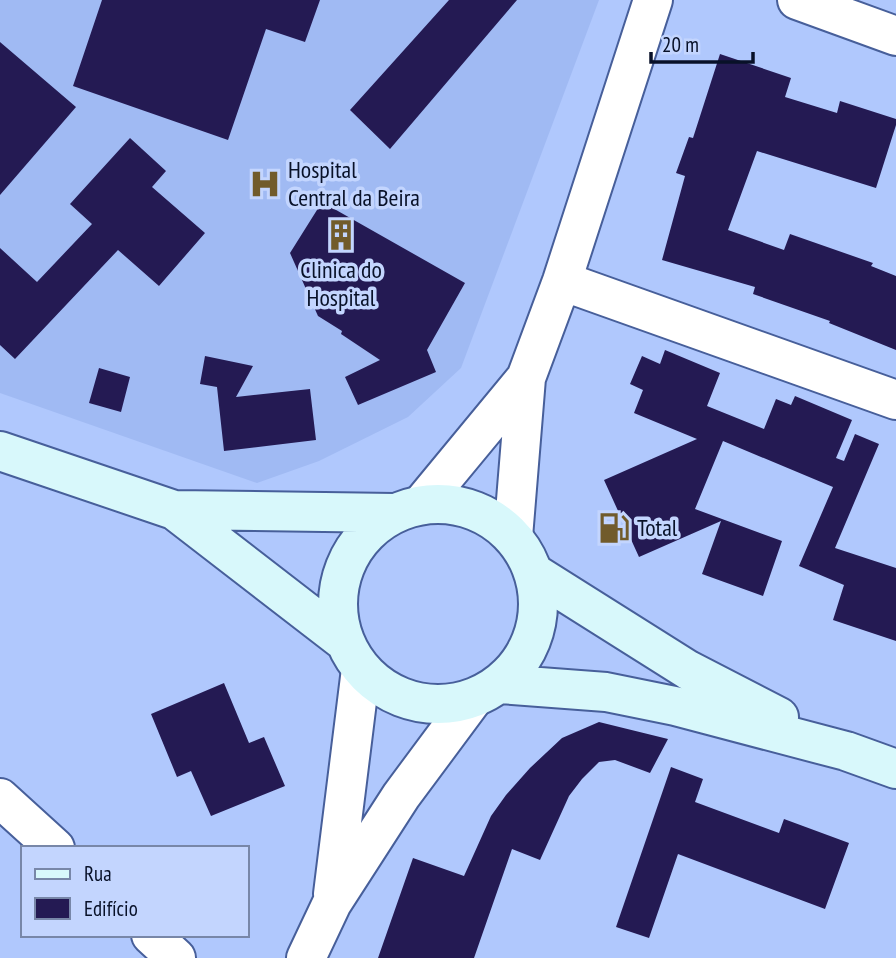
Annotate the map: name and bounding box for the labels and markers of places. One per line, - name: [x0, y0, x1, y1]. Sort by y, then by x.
- place label: Hospital Central da Beira: [288, 154, 420, 213]
- hospital icon: Hospital Central da Beira: [248, 167, 282, 201]
- building icon: Clinica do Hospital: [324, 218, 358, 252]
- place label: Clinica do Hospital: [300, 254, 382, 313]
- fuel station icon: Total: [597, 511, 631, 545]
- place label: Total: [637, 512, 678, 543]

